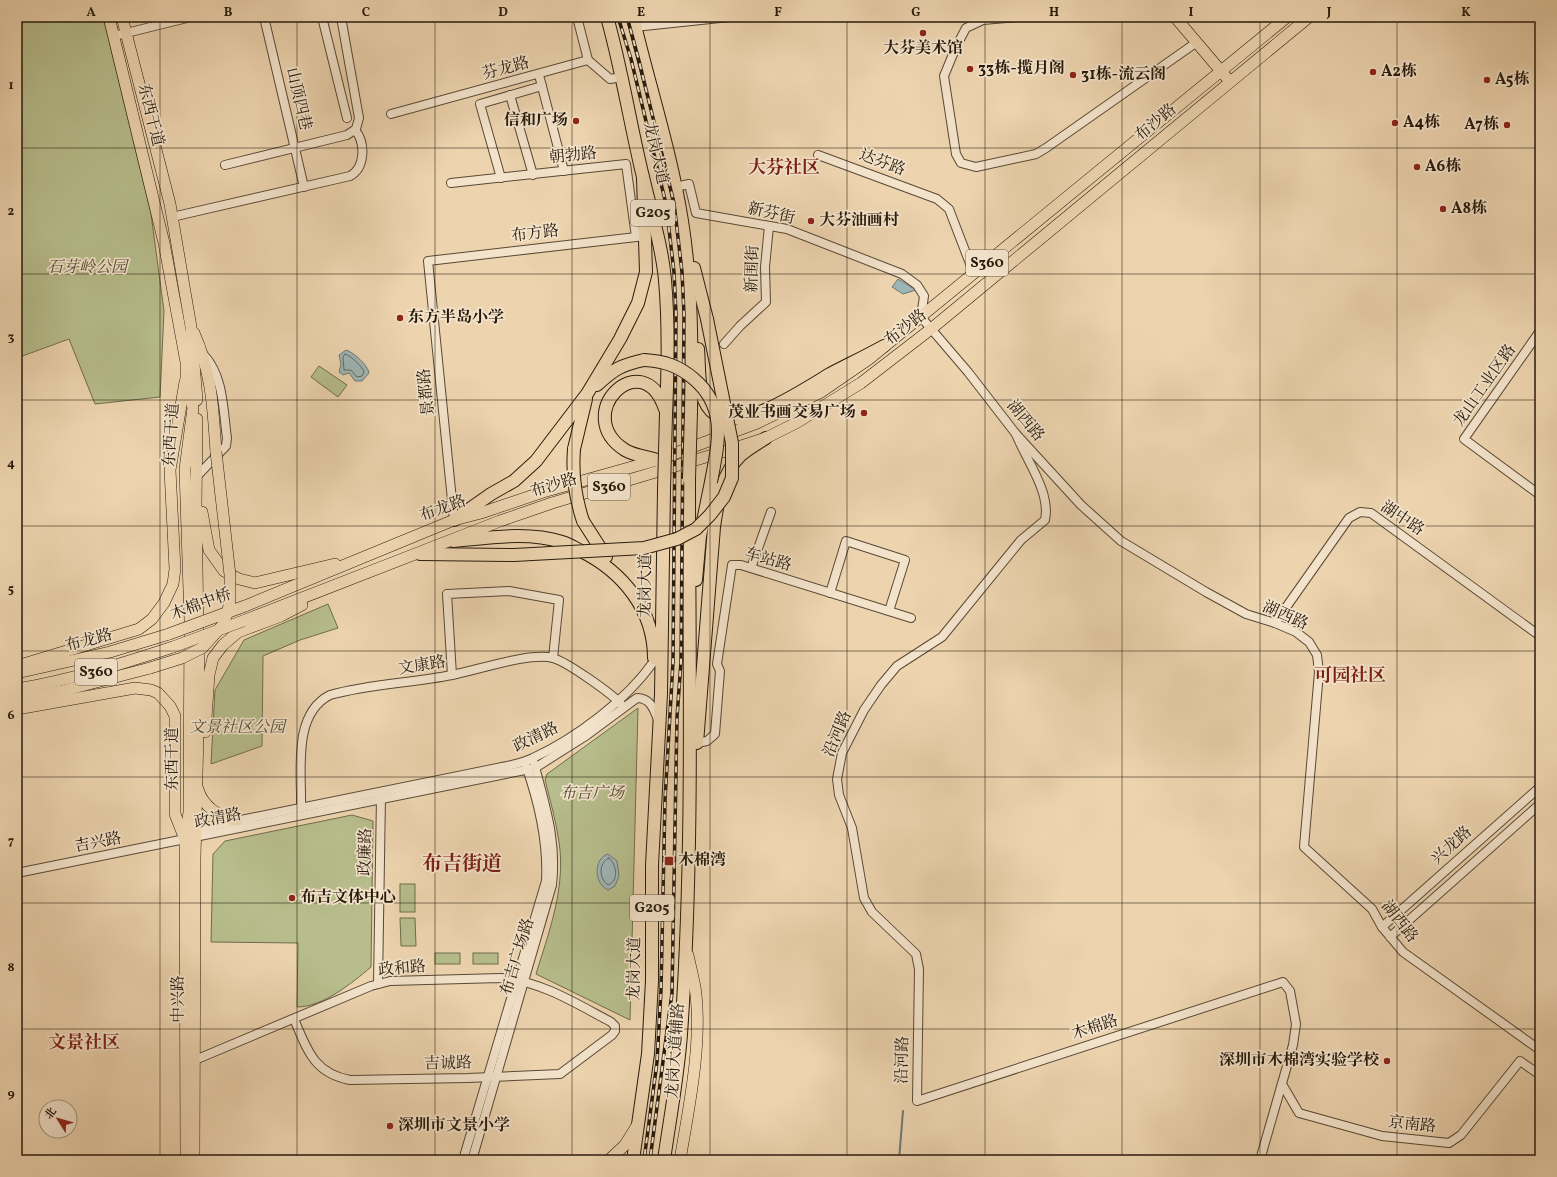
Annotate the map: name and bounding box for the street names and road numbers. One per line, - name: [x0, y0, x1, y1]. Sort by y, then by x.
- street label: 芬龙路: [480, 52, 532, 86]
- street label: 山顶四巷: [280, 65, 316, 133]
- street label: 东西干道: [132, 81, 168, 149]
- street label: 布沙路: [1131, 99, 1181, 147]
- street label: 龙岗大道: [637, 119, 673, 187]
- street label: 朝勃路: [548, 143, 598, 169]
- street label: 达芬路: [856, 144, 908, 182]
- street label: 新芬街: [745, 198, 797, 230]
- road number: G205: [631, 200, 675, 226]
- street label: 布方路: [510, 220, 560, 248]
- street label: 新围街: [741, 245, 765, 293]
- road number: S360: [966, 250, 1008, 276]
- street label: 布沙路: [880, 305, 932, 351]
- street label: 龙山工业区路: [1448, 340, 1522, 432]
- street label: 景都路: [414, 367, 440, 417]
- street label: 湖西路: [1001, 396, 1049, 446]
- street label: 东西干道: [159, 402, 185, 468]
- street label: 布沙路: [528, 468, 580, 504]
- road number: S360: [588, 474, 630, 500]
- street label: 布龙路: [417, 490, 469, 528]
- street label: 湖中路: [1376, 496, 1428, 542]
- street label: 车站路: [742, 543, 794, 577]
- street label: 龙岗大道: [634, 554, 658, 618]
- street label: 木棉中桥: [167, 584, 235, 626]
- street label: 湖西路: [1259, 596, 1311, 636]
- street label: 布龙路: [63, 624, 115, 658]
- street label: 文康路: [397, 651, 447, 681]
- road number: S360: [75, 659, 117, 685]
- street label: 沿河路: [818, 708, 858, 760]
- street label: 政清路: [510, 718, 562, 758]
- street label: 东西干道: [162, 727, 184, 791]
- street label: 政清路: [192, 804, 244, 834]
- street label: 兴龙路: [1427, 822, 1477, 870]
- street label: 吉兴路: [72, 828, 124, 858]
- street label: 政廉路: [355, 828, 377, 876]
- road number: G205: [630, 895, 674, 921]
- street label: 湖西路: [1376, 896, 1422, 948]
- street label: 布吉广场路: [496, 916, 540, 998]
- street label: 龙岗大道: [623, 937, 647, 1001]
- street label: 政和路: [377, 956, 427, 982]
- street label: 中兴路: [168, 975, 190, 1023]
- street label: 龙岗大道辅路: [662, 1002, 690, 1100]
- street label: 木棉路: [1069, 1010, 1121, 1046]
- street label: 沿河路: [892, 1036, 914, 1084]
- street label: 吉诚路: [424, 1053, 472, 1075]
- street label: 京南路: [1387, 1112, 1437, 1138]

